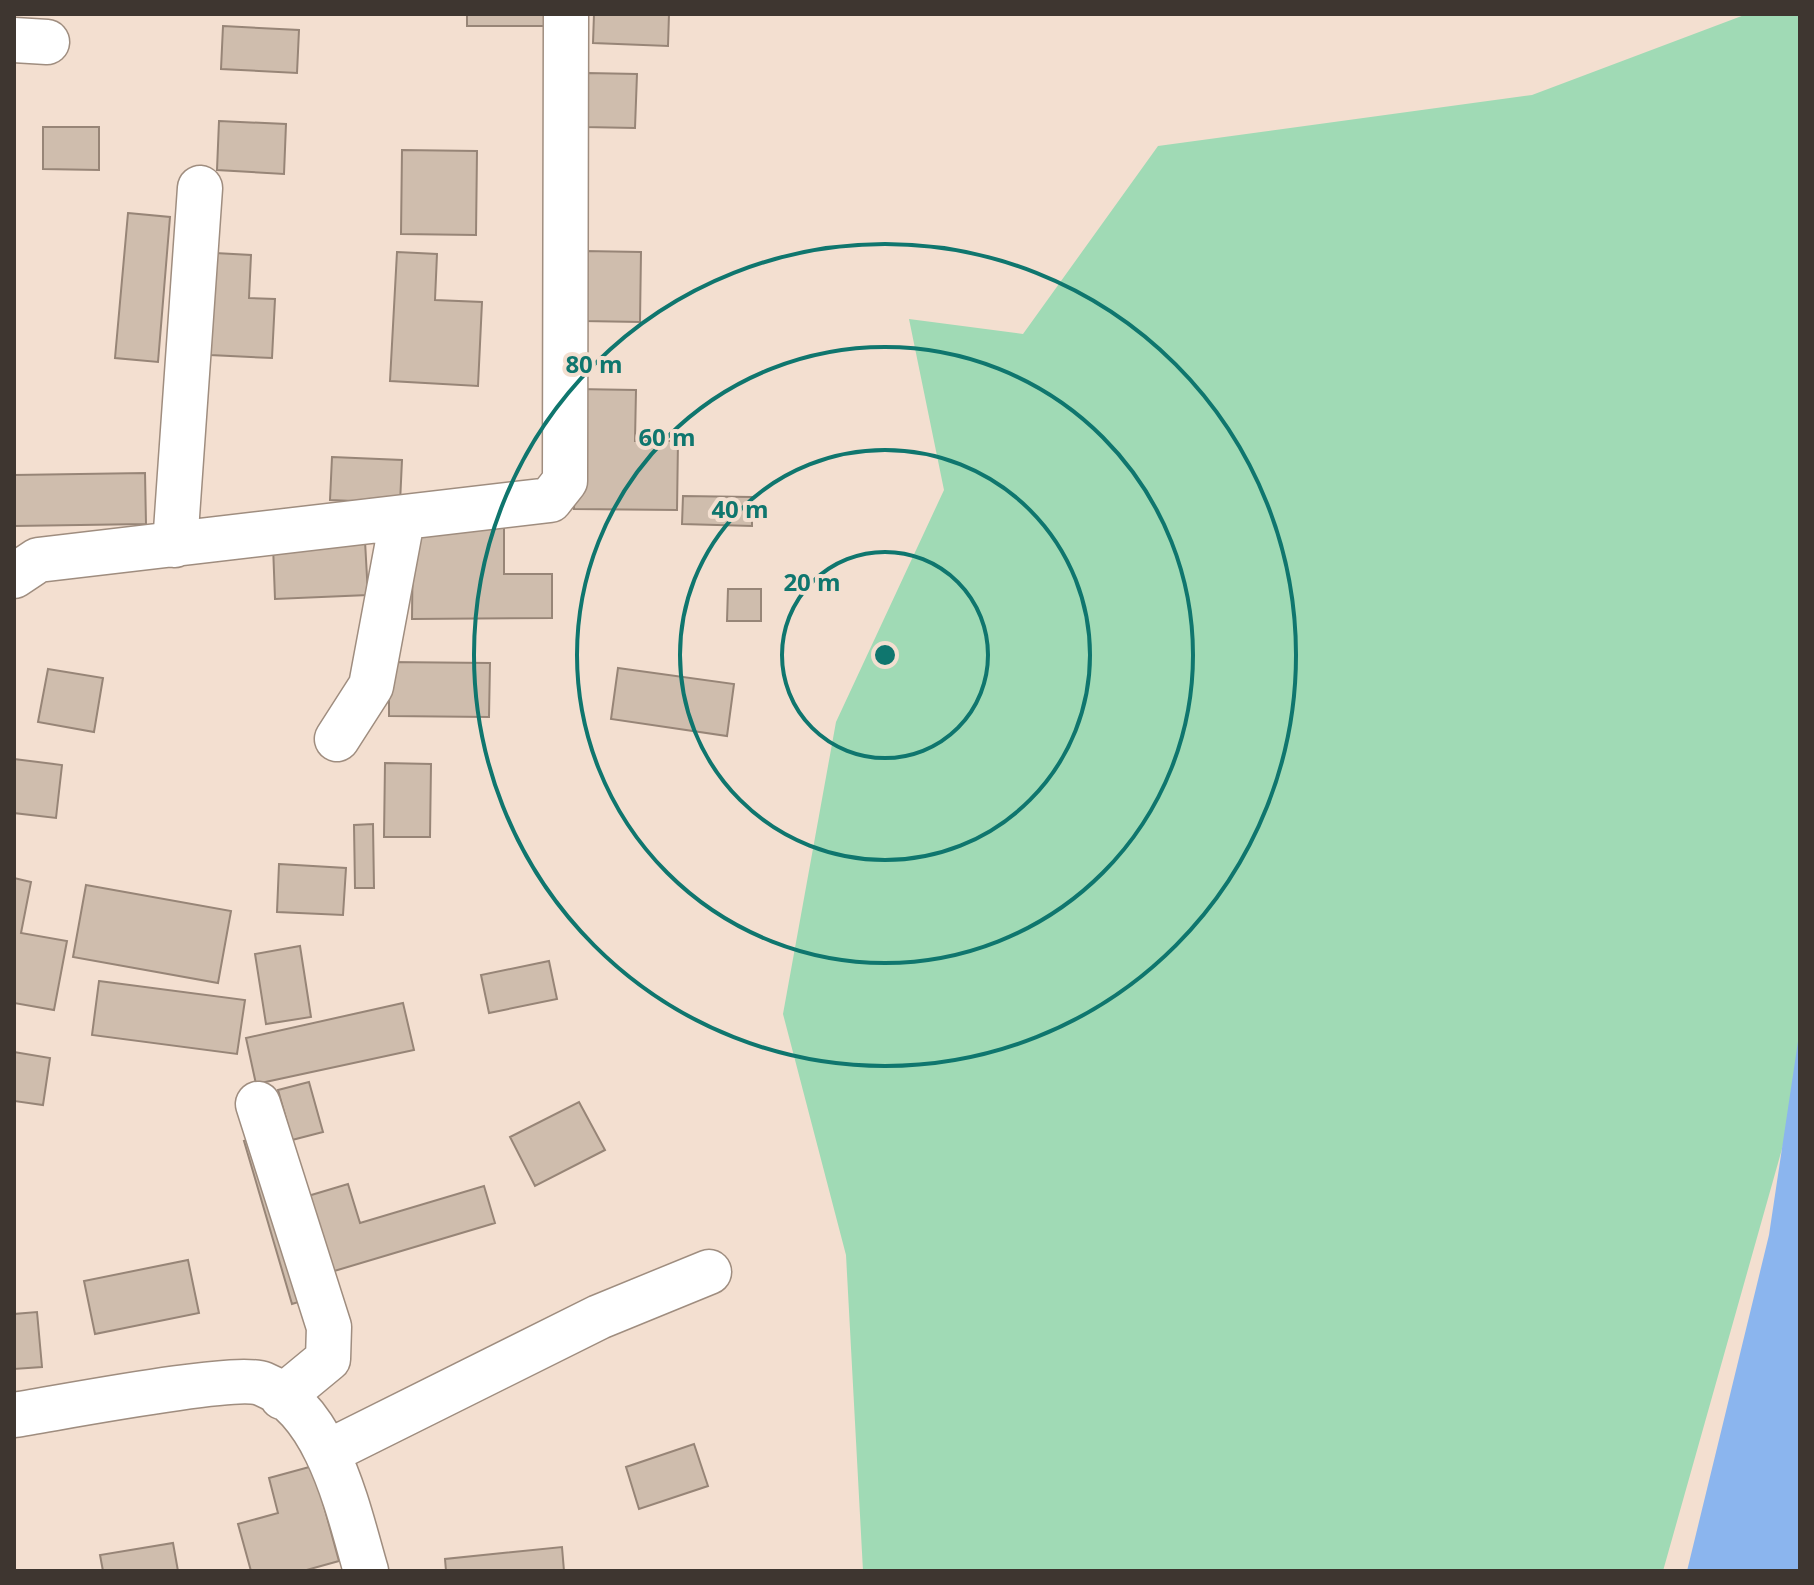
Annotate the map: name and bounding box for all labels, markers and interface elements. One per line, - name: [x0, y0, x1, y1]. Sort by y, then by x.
- text: 80 m: [565, 347, 623, 380]
- text: 60 m: [638, 420, 696, 453]
- text: 40 m: [711, 492, 769, 525]
- text: 20 m: [783, 565, 841, 598]
- centre of rings: [871, 641, 899, 669]

